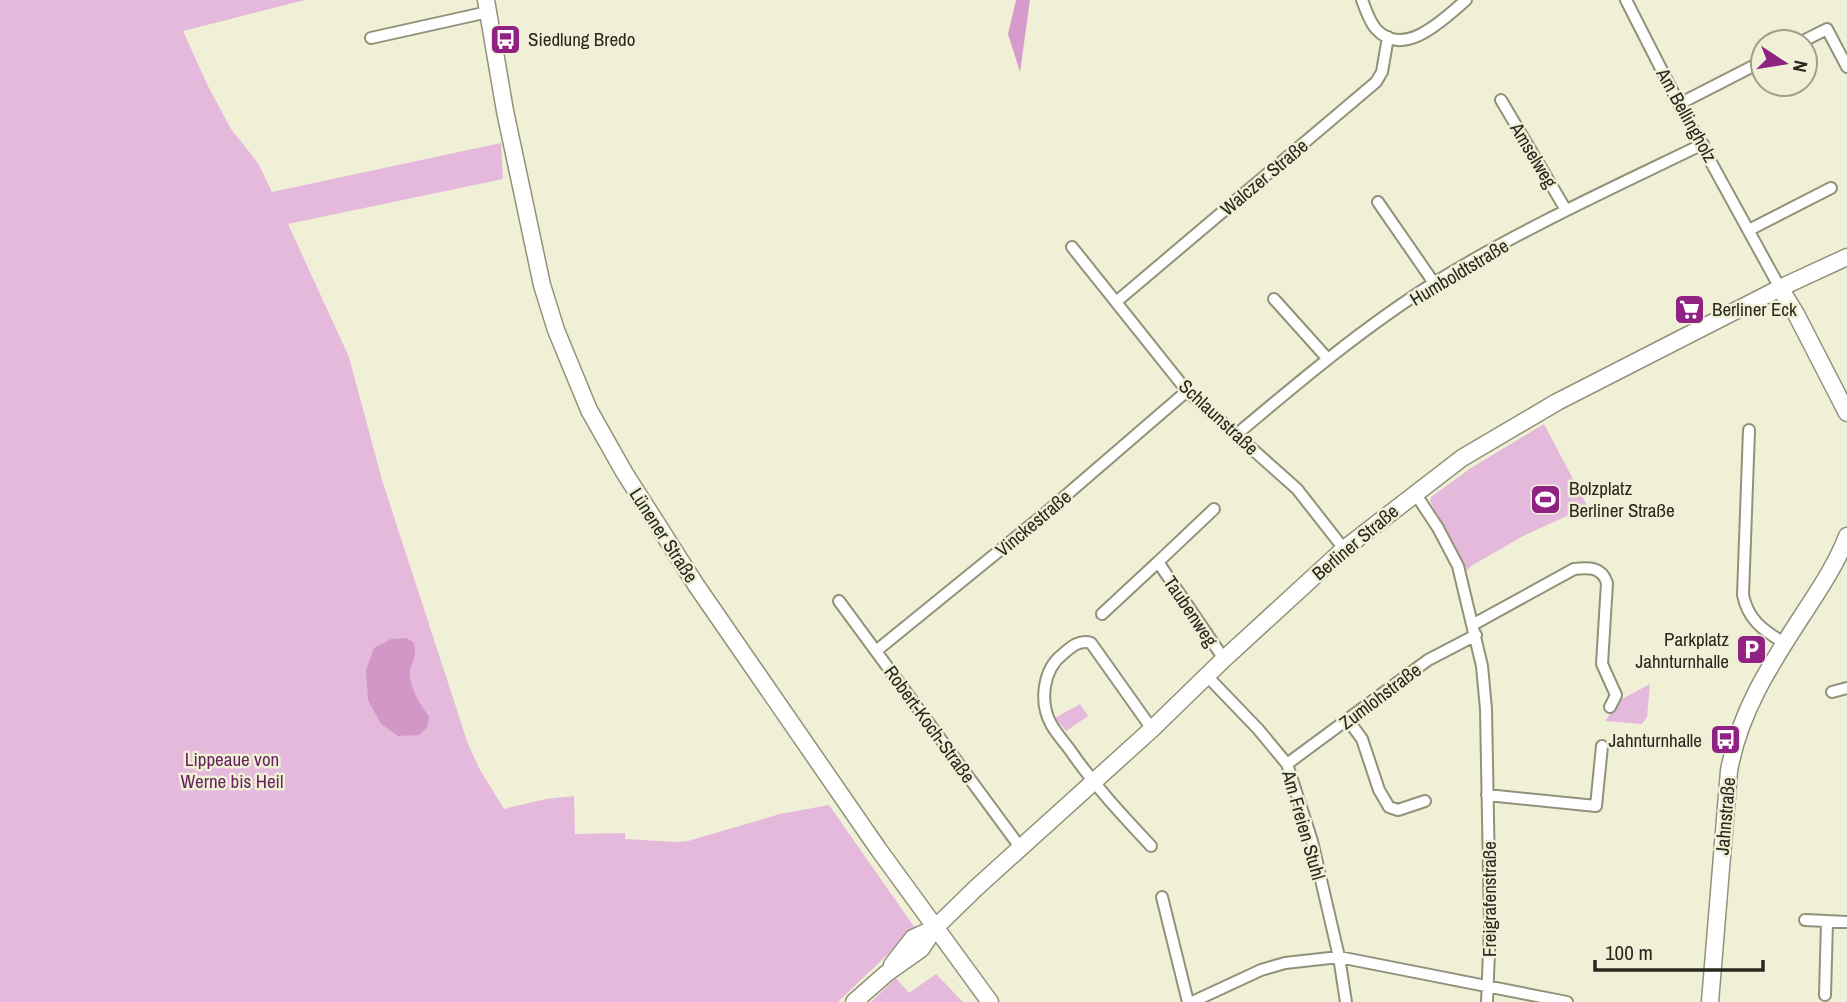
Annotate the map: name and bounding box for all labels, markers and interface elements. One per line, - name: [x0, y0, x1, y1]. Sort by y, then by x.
- bus stop icon: Siedlung Bredo: [488, 22, 522, 56]
- place label: Siedlung Bredo: [528, 26, 635, 52]
- north arrow: [1749, 28, 1819, 98]
- text: N: [1787, 58, 1815, 75]
- street label: Am Bellingholz: [1650, 62, 1724, 167]
- street label: Amselweg: [1504, 117, 1564, 193]
- street label: Walczer Straße: [1215, 133, 1313, 221]
- street label: Humboldtstraße: [1405, 232, 1513, 312]
- supermarket icon: Berliner Eck: [1672, 292, 1706, 326]
- place label: Berliner Eck: [1712, 296, 1797, 322]
- street label: Schlaunstraße: [1173, 373, 1265, 461]
- place label: Bolzplatz Berliner Straße: [1569, 475, 1675, 523]
- sports icon: Bolzplatz Berliner Straße: [1529, 482, 1563, 516]
- street label: Lünener Straße: [624, 483, 704, 587]
- street label: Vinckestraße: [990, 484, 1076, 562]
- street label: Berliner Straße: [1306, 498, 1404, 586]
- street label: Taubenweg: [1158, 571, 1224, 652]
- place label: Parkplatz Jahnturnhalle: [1635, 626, 1729, 674]
- parking icon: Parkplatz Jahnturnhalle: [1735, 633, 1769, 667]
- street label: Zumlohstraße: [1334, 657, 1426, 735]
- street label: Robert-Koch-Straße: [879, 660, 981, 788]
- bus stop icon: Jahnturnhalle: [1708, 723, 1742, 757]
- place label: Jahnturnhalle: [1608, 727, 1702, 753]
- park label: Lippeaue von Werne bis Heil: [181, 746, 283, 794]
- street label: Am Freien Stuhl: [1276, 766, 1332, 883]
- street label: Jahnstraße: [1709, 776, 1741, 856]
- street label: Freigrafenstraße: [1476, 841, 1502, 957]
- scale bar: [1595, 928, 1763, 972]
- text: 100 m: [1605, 938, 1653, 967]

